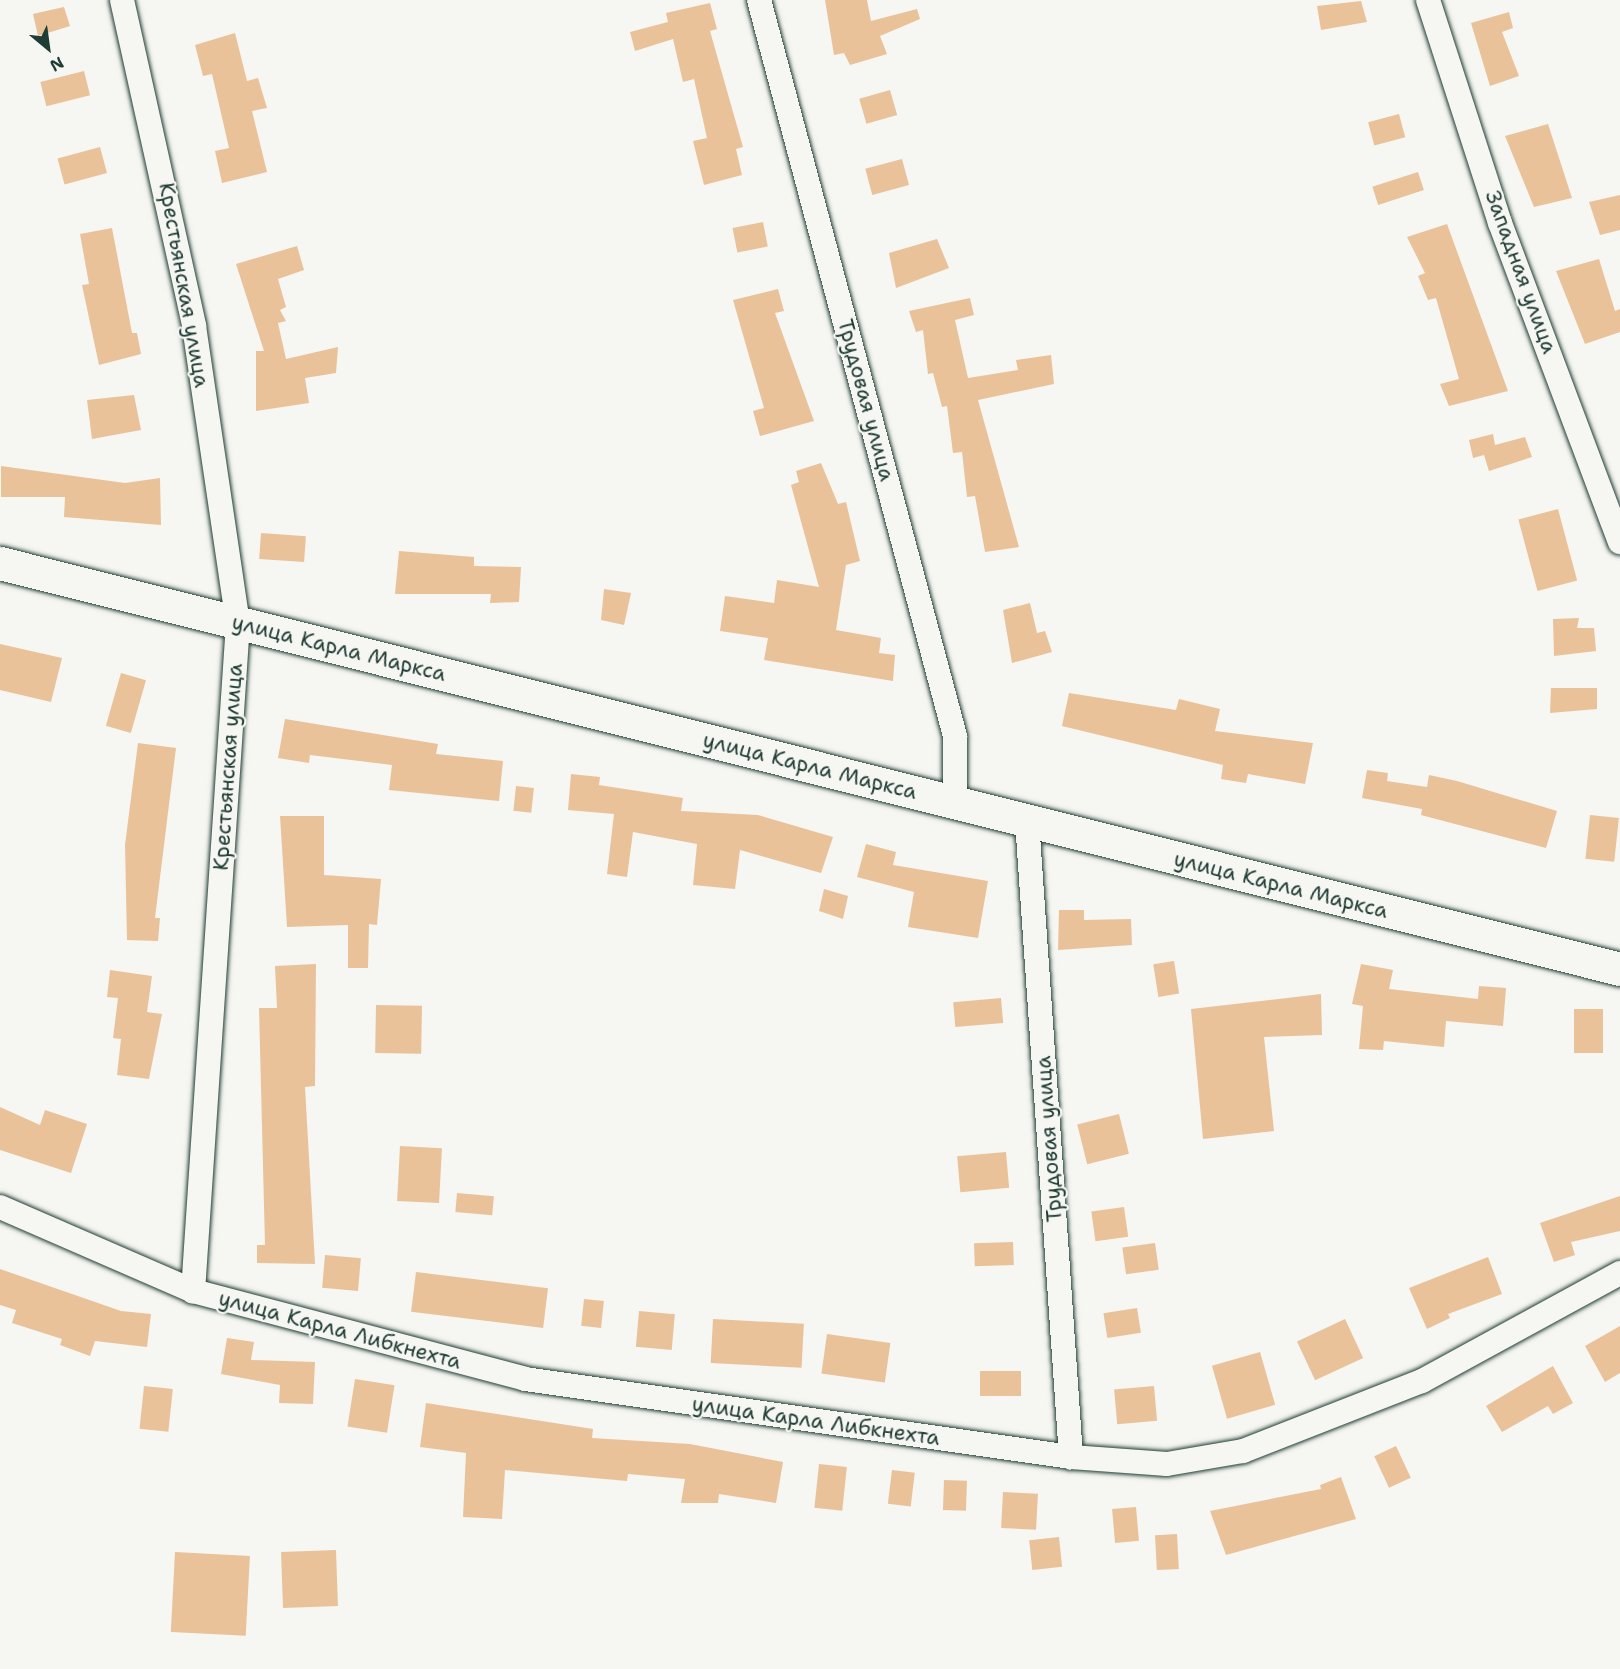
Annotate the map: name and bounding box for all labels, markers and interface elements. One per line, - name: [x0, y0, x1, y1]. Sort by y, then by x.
- north arrow: [18, 18, 78, 78]
- text: N: [46, 52, 68, 76]
- street label: Крестьянская улица: [154, 181, 214, 389]
- street label: Западная улица: [1480, 187, 1562, 357]
- street label: Трудовая улица: [832, 316, 900, 484]
- street label: улица Карла Маркса: [229, 609, 449, 687]
- street label: Крестьянская улица: [208, 663, 248, 871]
- street label: улица Карла Маркса: [700, 727, 920, 805]
- street label: улица Карла Маркса: [1171, 846, 1391, 924]
- street label: Трудовая улица: [1031, 1055, 1067, 1223]
- street label: улица Карла Либкнехта: [216, 1285, 464, 1375]
- street label: улица Карла Либкнехта: [691, 1391, 941, 1451]

